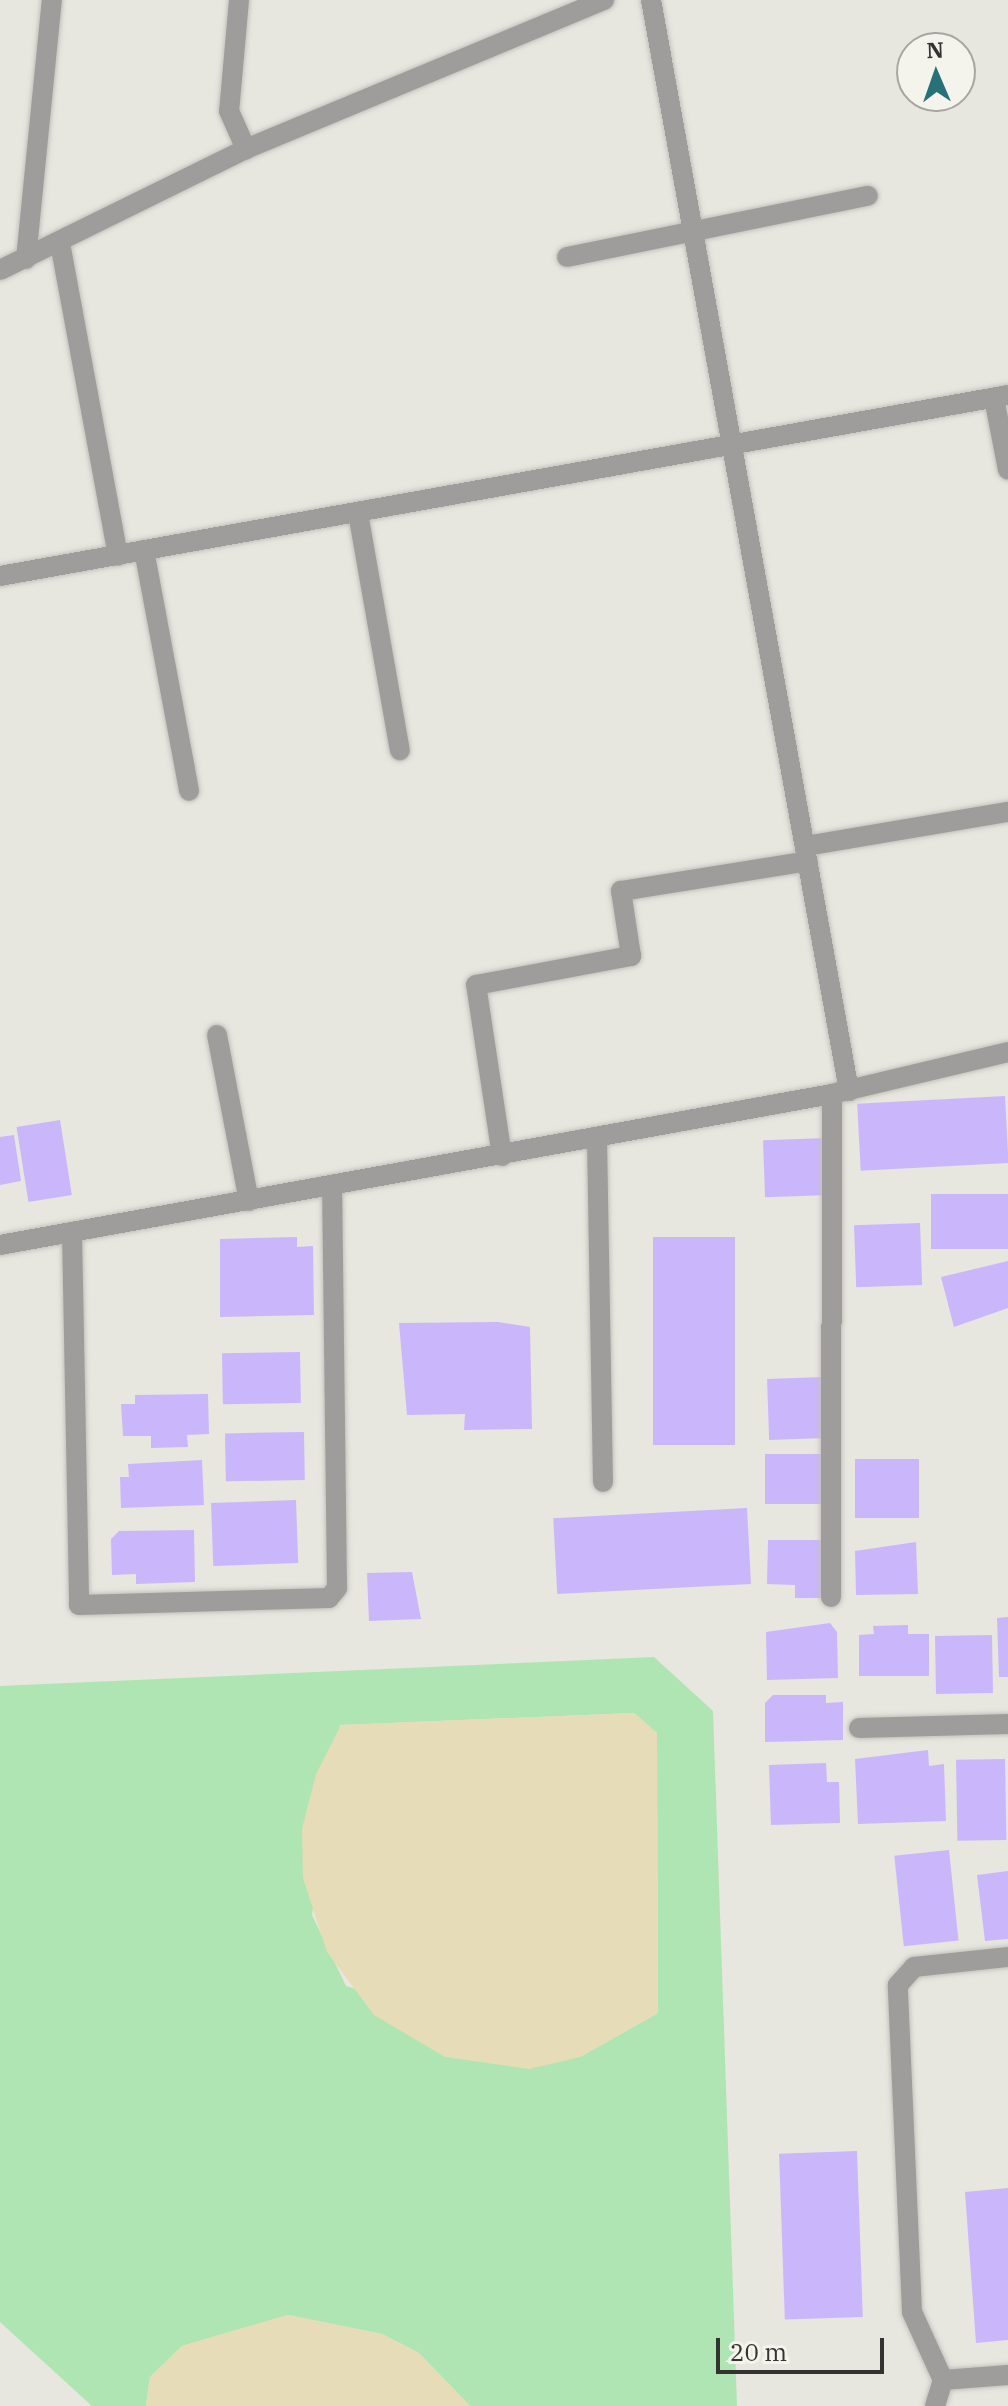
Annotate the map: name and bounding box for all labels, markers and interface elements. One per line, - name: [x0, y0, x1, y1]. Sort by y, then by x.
- north arrow: [896, 32, 976, 112]
- text: N: [926, 35, 944, 64]
- scale bar: [720, 2322, 888, 2372]
- text: 20 m: [730, 2336, 787, 2368]

